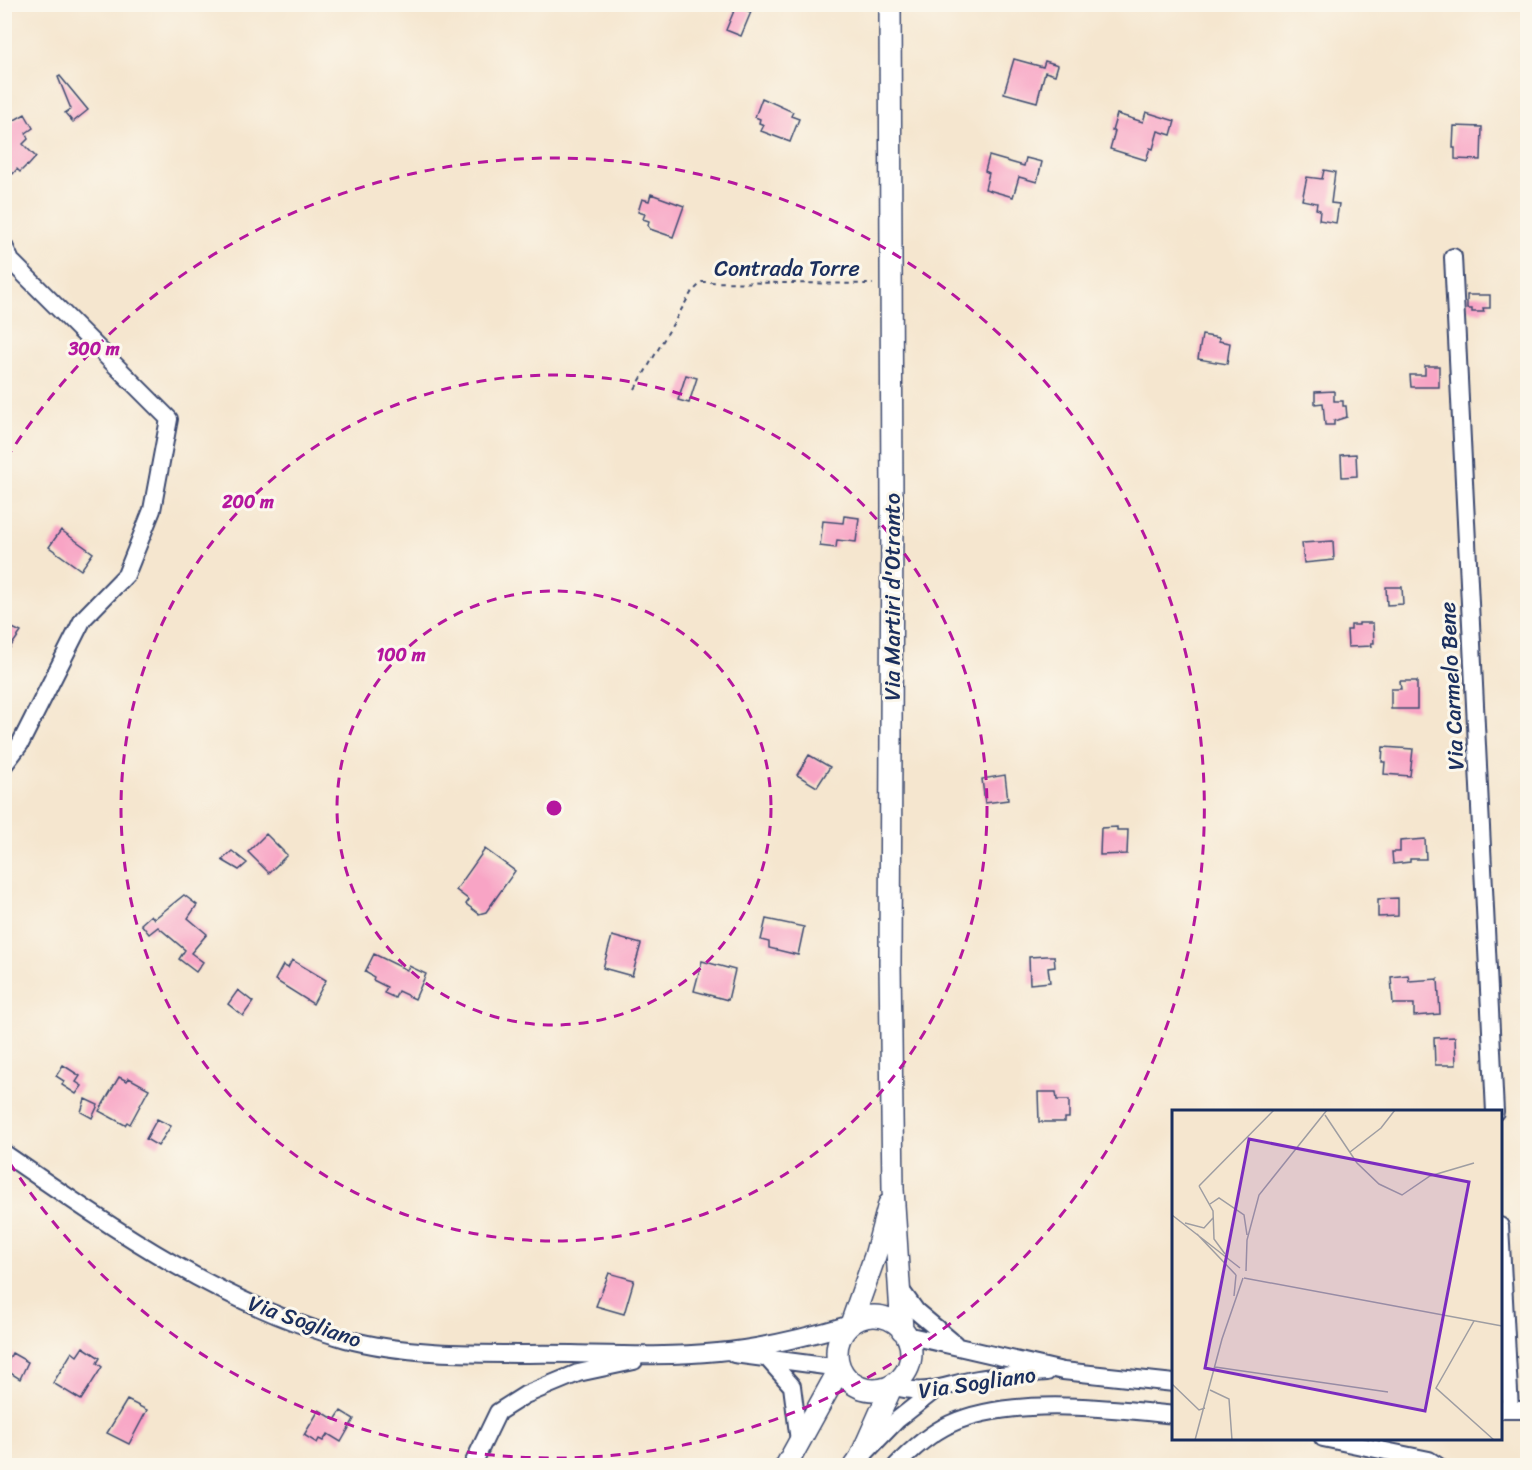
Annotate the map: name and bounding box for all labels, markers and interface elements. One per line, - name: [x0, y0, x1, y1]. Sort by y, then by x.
- street label: Contrada Torre: [714, 249, 860, 288]
- text: 300 m: [67, 333, 120, 365]
- text: 200 m: [221, 486, 274, 518]
- street label: Via Martiri d'Otranto: [873, 493, 912, 701]
- street label: Via Carmelo Bene: [1428, 601, 1475, 771]
- text: 100 m: [377, 639, 426, 671]
- centre of rings: [544, 798, 564, 818]
- inset map: [1172, 1110, 1502, 1440]
- street label: Via Sogliano: [243, 1284, 367, 1359]
- street label: Via Sogliano: [916, 1355, 1038, 1410]

